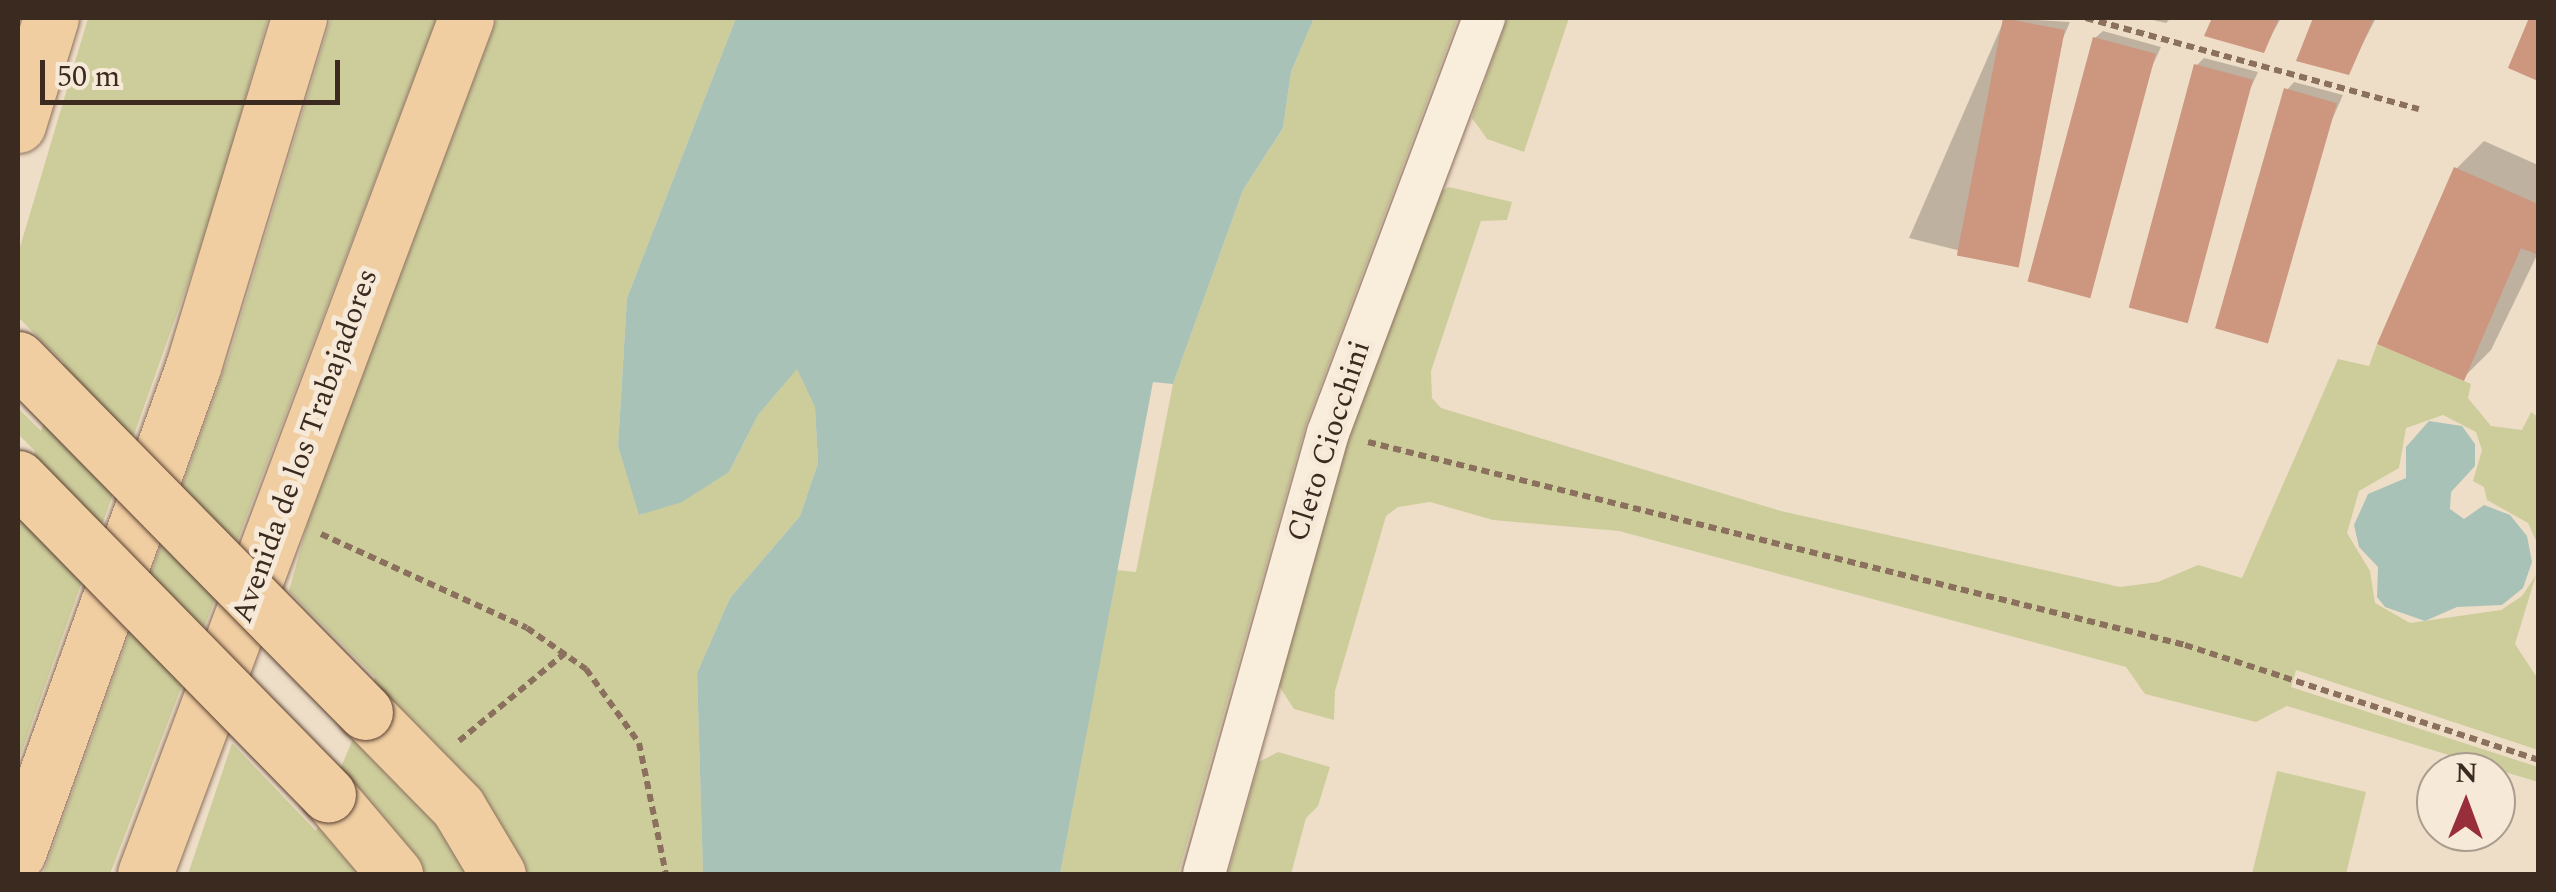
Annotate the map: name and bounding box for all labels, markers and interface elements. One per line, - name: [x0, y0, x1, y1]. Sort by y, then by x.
- scale bar: [45, 40, 345, 102]
- text: 50 m: [57, 54, 120, 100]
- street label: Avenida de los Trabajadores: [224, 264, 386, 628]
- street label: Cleto Ciocchini: [1280, 336, 1378, 546]
- north arrow: [2416, 752, 2516, 852]
- text: N: [2455, 752, 2478, 795]

